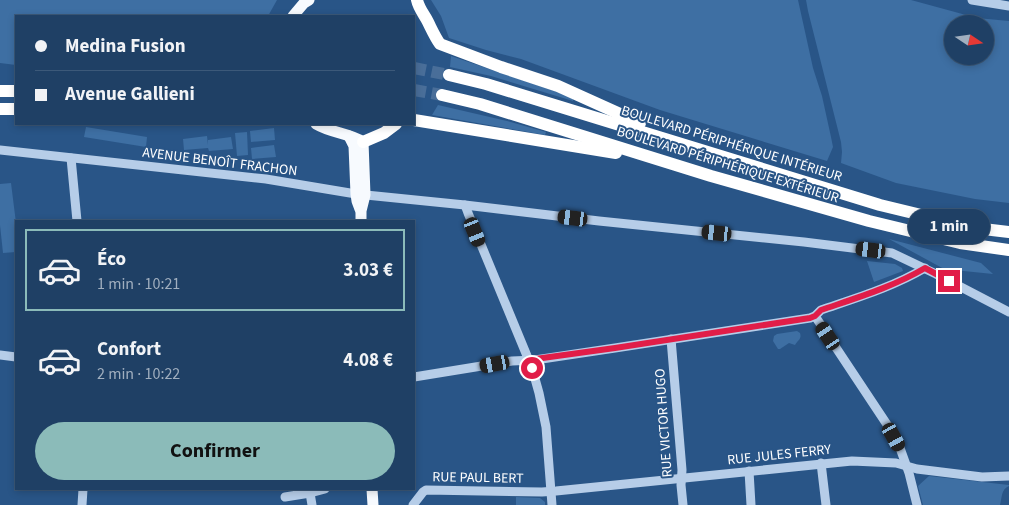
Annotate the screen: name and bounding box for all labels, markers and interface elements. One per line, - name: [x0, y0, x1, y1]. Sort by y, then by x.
- north arrow: [944, 15, 994, 65]
- map controls: [944, 15, 994, 65]
- text: Medina Fusion: [65, 33, 186, 60]
- text: Avenue Gallieni: [65, 81, 195, 108]
- street label: BOULEVARD PÉRIPHÉRIQUE INTÉRIEUR: [619, 101, 845, 187]
- street label: BOULEVARD PÉRIPHÉRIQUE EXTÉRIEUR: [614, 122, 841, 208]
- street label: AVENUE BENOÎT FRACHON: [141, 143, 299, 181]
- callout: 1 min: [908, 208, 990, 244]
- car: [557, 209, 588, 227]
- car: [462, 215, 487, 249]
- text: 1 min: [930, 215, 968, 237]
- car: [701, 224, 732, 242]
- car: [855, 241, 886, 259]
- text: Éco: [97, 246, 126, 273]
- icon: car: [37, 248, 82, 293]
- text: 3.03 €: [343, 257, 393, 284]
- route end: [938, 270, 960, 292]
- text: 1 min · 10:21: [97, 273, 180, 295]
- car: [813, 319, 842, 353]
- text: Confort: [97, 336, 161, 363]
- icon: car: [37, 338, 82, 383]
- text: 4.08 €: [343, 347, 393, 374]
- car: [478, 354, 511, 374]
- route start: [521, 357, 543, 379]
- text: 2 min · 10:22: [97, 363, 180, 385]
- street label: RUE VICTOR HUGO: [650, 368, 678, 478]
- car: [880, 420, 907, 454]
- button: Confirmer: [35, 422, 395, 480]
- street label: RUE JULES FERRY: [726, 440, 832, 470]
- street label: RUE PAUL BERT: [432, 467, 524, 489]

